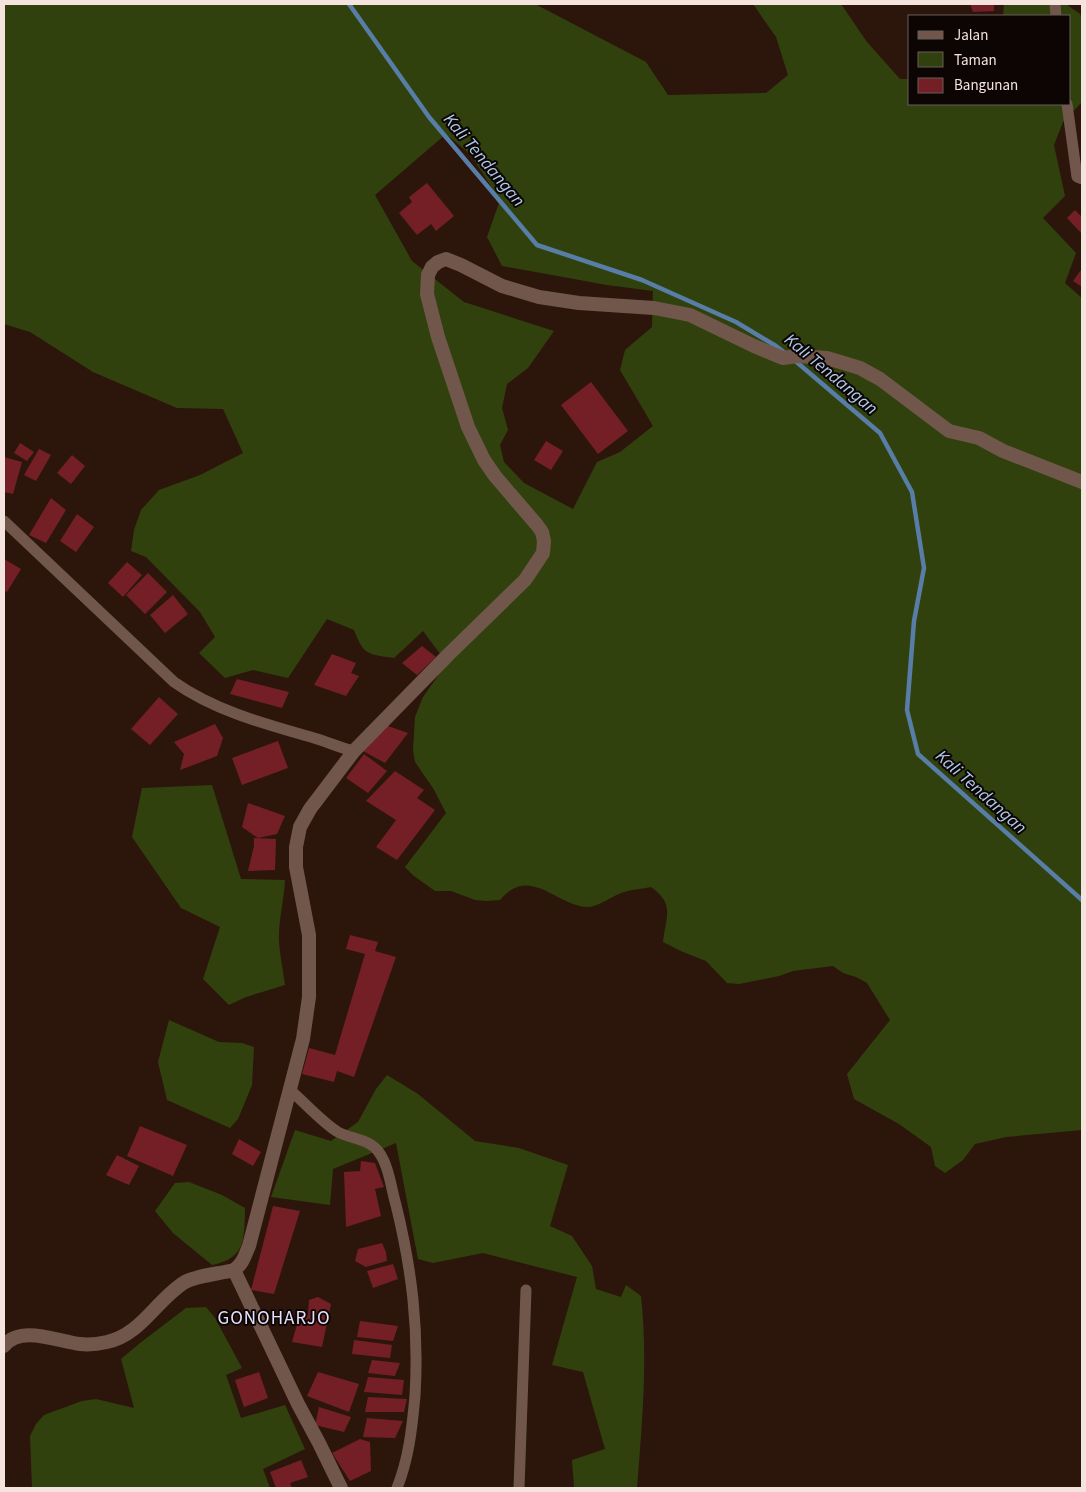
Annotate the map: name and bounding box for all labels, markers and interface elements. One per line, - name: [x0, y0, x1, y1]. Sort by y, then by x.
- legend: [908, 15, 1071, 105]
- text: Jalan: [954, 25, 988, 46]
- text: Taman: [954, 50, 997, 71]
- text: Bangunan: [954, 75, 1018, 96]
- water label: Kali Tendangan: [437, 108, 531, 212]
- water label: Kali Tendangan: [779, 327, 883, 421]
- water label: Kali Tendangan: [930, 744, 1032, 840]
- district label: GONOHARJO: [217, 1305, 331, 1332]

